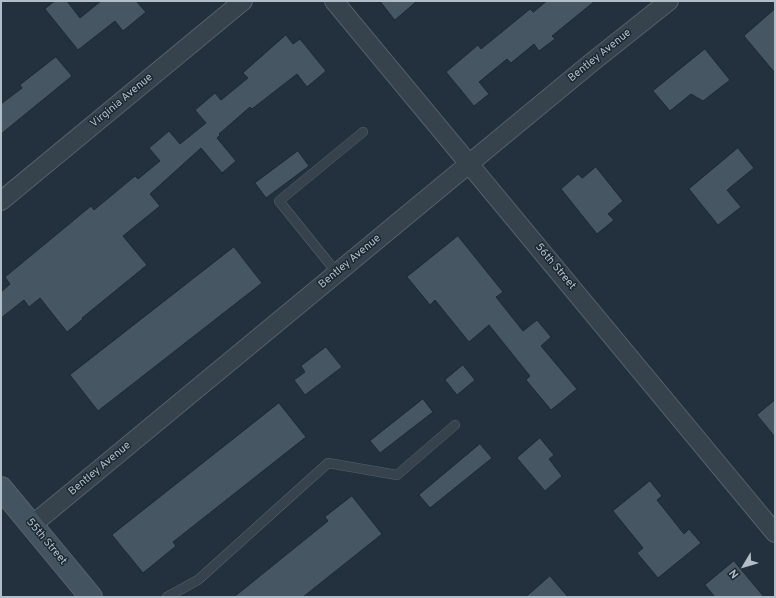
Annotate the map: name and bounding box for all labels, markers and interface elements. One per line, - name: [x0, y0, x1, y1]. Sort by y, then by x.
- street label: Bentley Avenue: [566, 27, 634, 85]
- street label: Virginia Avenue: [88, 71, 156, 131]
- street label: Bentley Avenue: [316, 232, 384, 292]
- street label: 56th Street: [532, 241, 578, 293]
- street label: Bentley Avenue: [66, 439, 134, 499]
- street label: 55th Street: [23, 516, 69, 568]
- north arrow: [724, 546, 764, 586]
- text: N: [727, 566, 742, 581]

